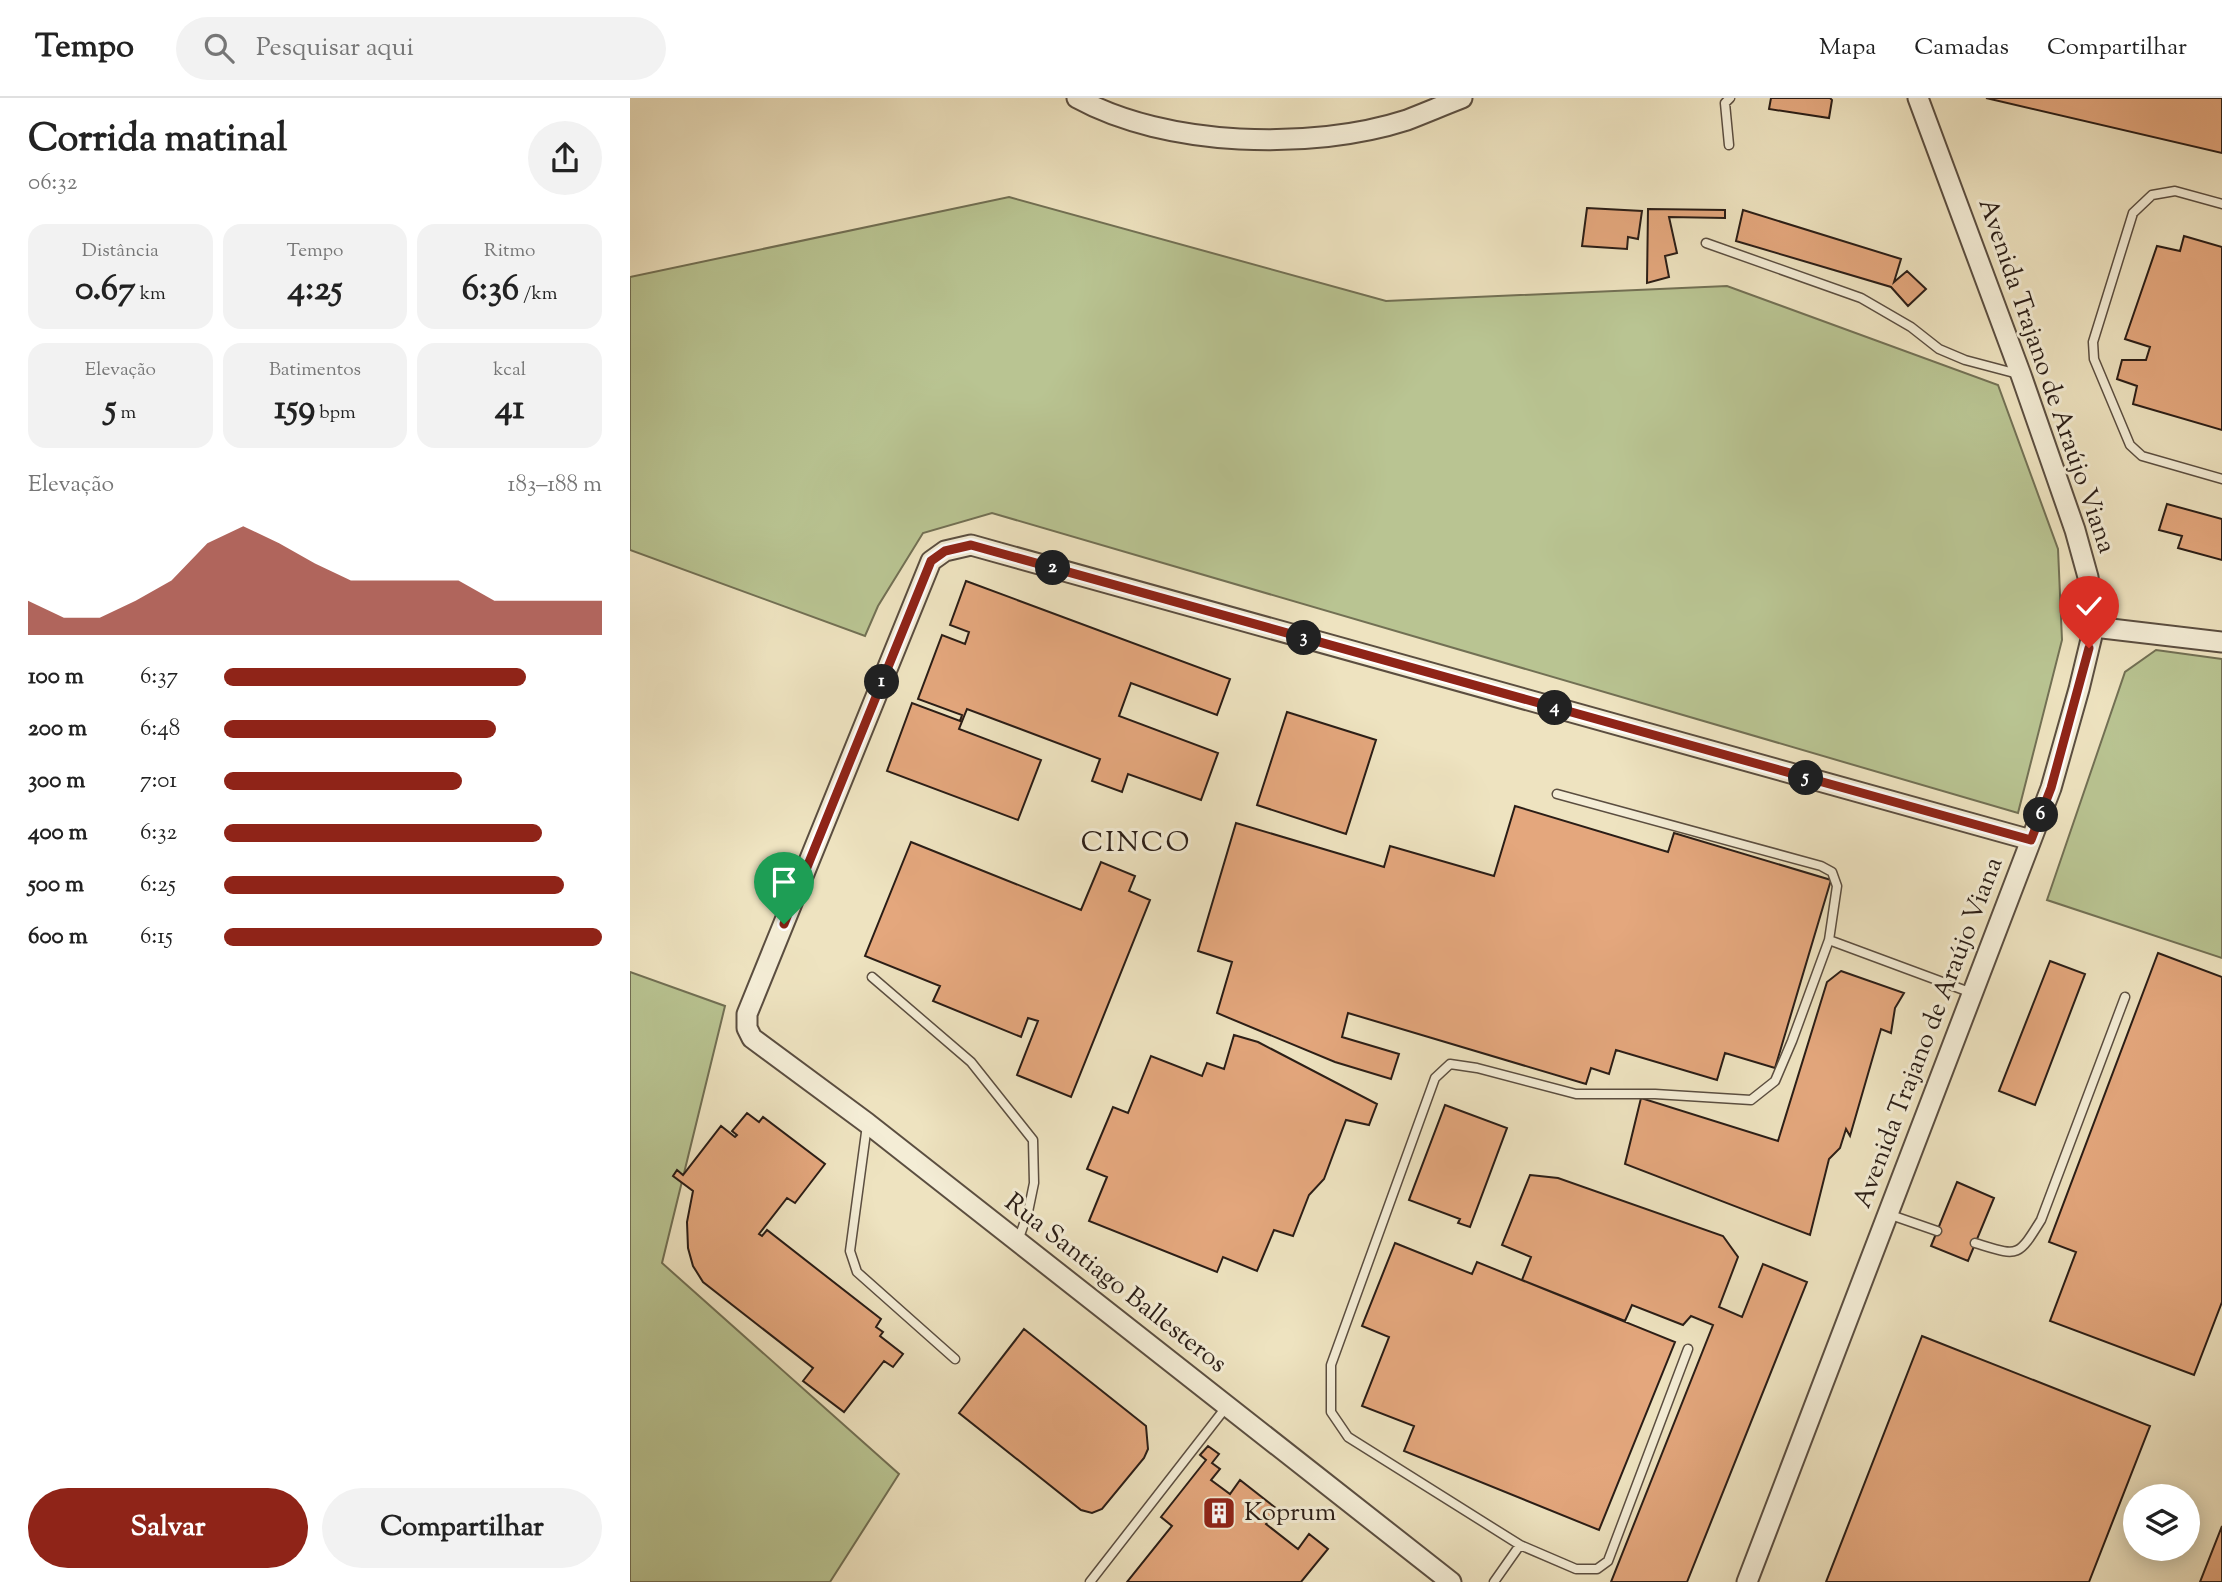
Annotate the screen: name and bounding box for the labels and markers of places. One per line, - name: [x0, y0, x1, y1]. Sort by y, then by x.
- pin: 2: [1036, 550, 1070, 586]
- pin: [2059, 576, 2119, 648]
- pin: 3: [1286, 620, 1322, 656]
- pin: 1: [864, 664, 900, 700]
- pin: 4: [1538, 690, 1572, 726]
- pin: 5: [1788, 760, 1824, 796]
- pin: 6: [2024, 798, 2058, 832]
- pin: [754, 852, 814, 924]
- building icon: Koprum: [1200, 1494, 1238, 1532]
- place label: Koprum: [1244, 1495, 1336, 1532]

